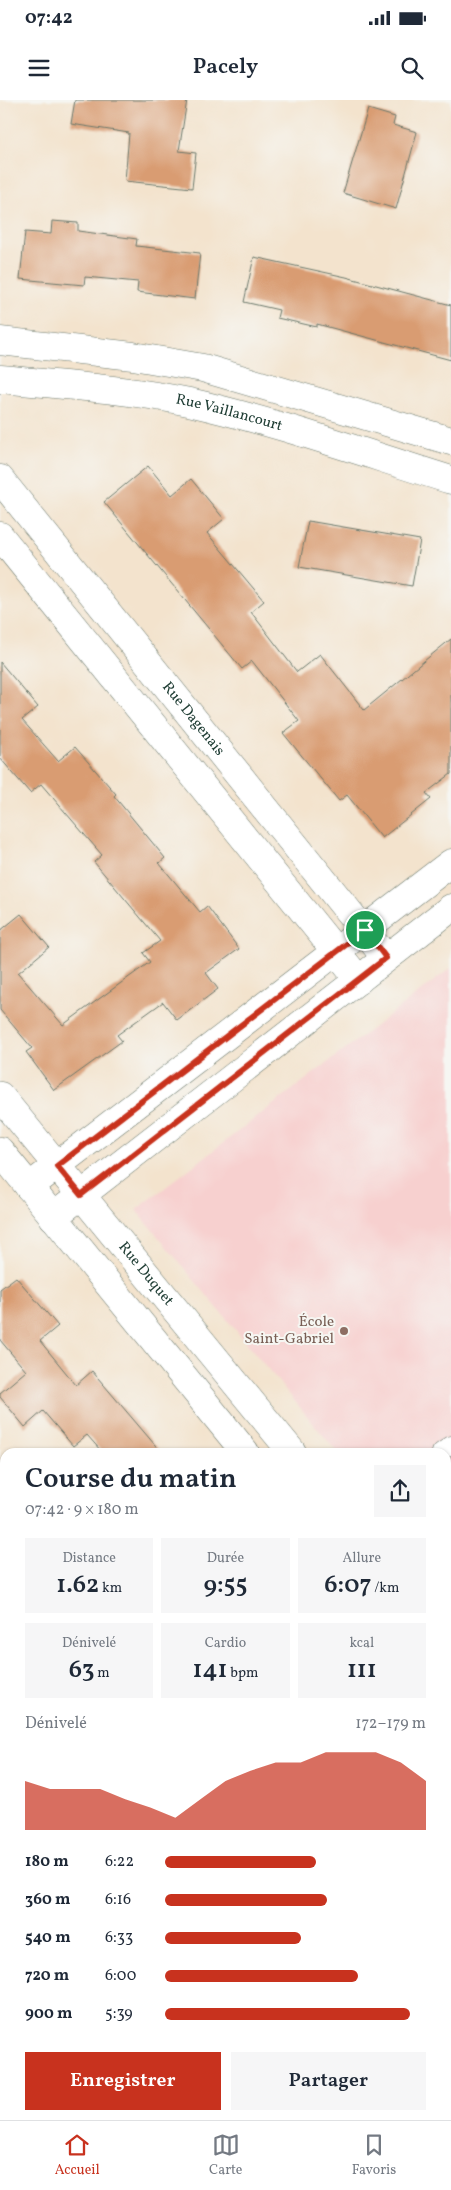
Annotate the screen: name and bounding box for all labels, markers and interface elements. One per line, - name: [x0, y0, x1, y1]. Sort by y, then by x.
- text: 07:42: [25, 5, 73, 31]
- text: Pacely: [193, 52, 258, 83]
- icon: menu: [25, 54, 53, 82]
- icon: search: [398, 54, 426, 82]
- street label: Rue Vaillancourt: [174, 389, 285, 437]
- street label: Rue Dagenais: [157, 677, 230, 760]
- pin: [344, 909, 386, 951]
- icon: arrive: [351, 916, 379, 944]
- street label: Rue Duquet: [113, 1237, 179, 1310]
- place label: École Saint-Gabriel: [244, 1312, 334, 1350]
- marker: École Saint-Gabriel: [338, 1325, 350, 1337]
- text: Course du matin: [25, 1460, 237, 1499]
- button: share: [374, 1465, 426, 1517]
- text: 07:42 · 9 × 180 m: [25, 1499, 139, 1521]
- text: Distance: [62, 1549, 116, 1568]
- text: Durée: [207, 1549, 244, 1568]
- text: Allure: [343, 1549, 381, 1568]
- text: 1.62: [56, 1568, 99, 1603]
- text: 9:55: [203, 1568, 248, 1603]
- text: 6:07: [324, 1568, 371, 1603]
- text: km: [99, 1579, 122, 1598]
- text: /km: [371, 1579, 399, 1598]
- text: Dénivelé: [62, 1634, 116, 1653]
- text: Cardio: [205, 1634, 246, 1653]
- text: kcal: [349, 1634, 374, 1653]
- text: 63: [69, 1653, 94, 1688]
- text: 141: [193, 1653, 228, 1688]
- text: 111: [347, 1653, 377, 1688]
- text: m: [94, 1664, 110, 1683]
- text: bpm: [228, 1664, 258, 1683]
- text: Dénivelé: [25, 1713, 87, 1735]
- text: 172–179 m: [355, 1713, 426, 1735]
- text: 180 m: [25, 1851, 69, 1873]
- text: 6:22: [105, 1851, 134, 1873]
- text: 360 m: [25, 1889, 70, 1911]
- text: 6:16: [105, 1889, 131, 1911]
- text: 540 m: [25, 1927, 71, 1949]
- text: 6:33: [105, 1927, 133, 1949]
- text: 720 m: [25, 1965, 69, 1987]
- text: 6:00: [105, 1965, 136, 1987]
- text: 900 m: [25, 2003, 73, 2025]
- text: 5:39: [105, 2003, 133, 2025]
- button: Enregistrer: [25, 2052, 221, 2110]
- button: Partager: [231, 2052, 426, 2110]
- tab: Accueil: [55, 2131, 100, 2180]
- tab: Carte: [209, 2131, 242, 2180]
- tab: Favoris: [352, 2131, 396, 2180]

